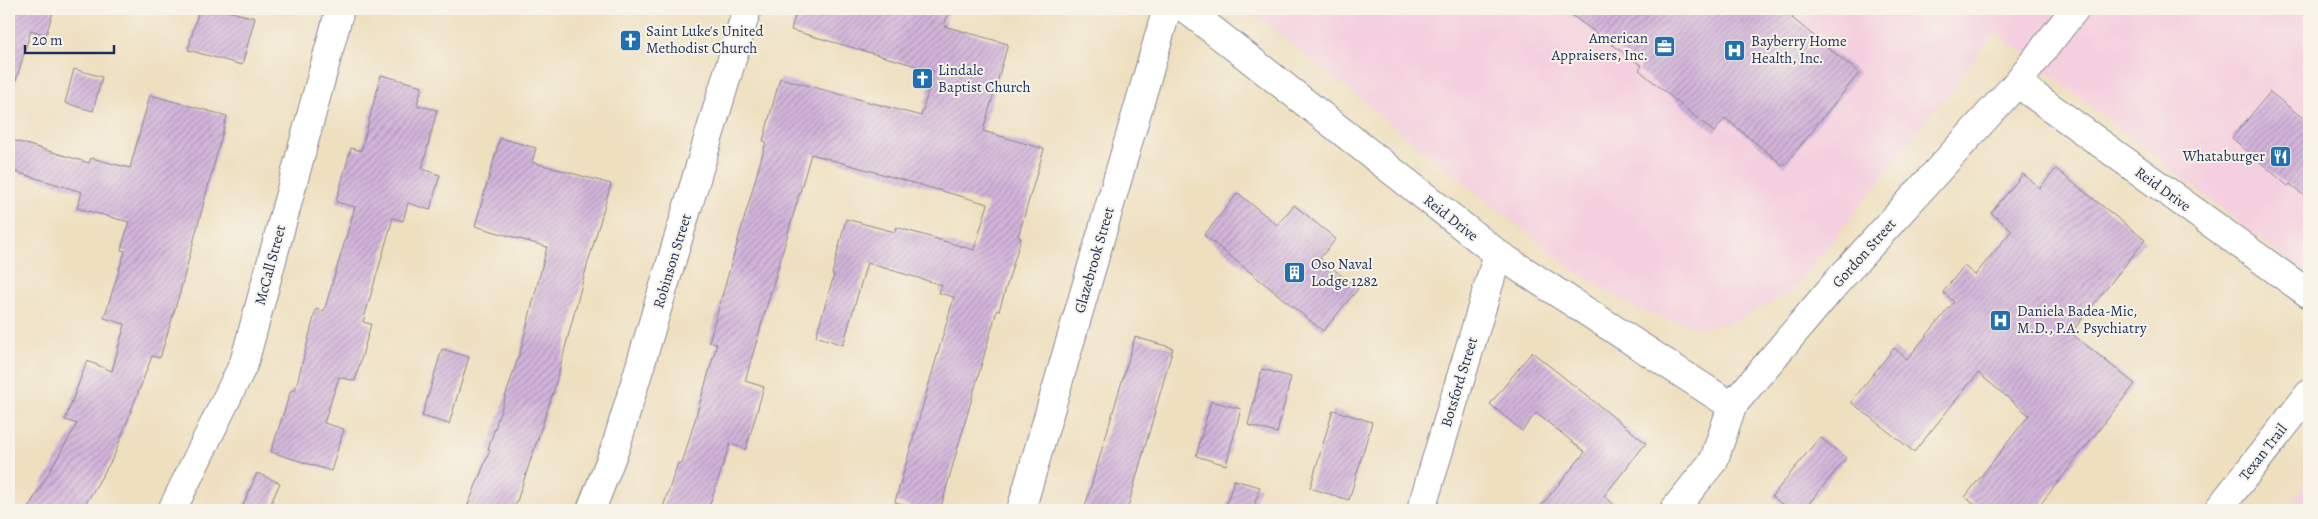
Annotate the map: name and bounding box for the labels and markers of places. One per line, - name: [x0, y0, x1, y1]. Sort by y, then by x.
- place label: Saint Luke's United Methodist Church: [646, 21, 765, 58]
- church icon: Saint Luke's United Methodist Church: [618, 28, 642, 52]
- place label: American Appraisers, Inc.: [1551, 28, 1648, 65]
- place label: Bayberry Home Health, Inc.: [1751, 31, 1847, 68]
- office icon: American Appraisers, Inc.: [1652, 35, 1676, 59]
- hospital icon: Bayberry Home Health, Inc.: [1723, 38, 1747, 62]
- place label: Lindale Baptist Church: [938, 60, 1030, 97]
- church icon: Lindale Baptist Church: [910, 67, 934, 91]
- restaurant icon: Whataburger: [2269, 144, 2293, 168]
- place label: Whataburger: [2182, 146, 2265, 166]
- place label: Oso Naval Lodge 1282: [1311, 254, 1378, 291]
- building icon: Oso Naval Lodge 1282: [1283, 261, 1307, 285]
- place label: Daniela Badea-Mic, M.D., P.A. Psychiatry: [2017, 301, 2147, 338]
- hospital icon: Daniela Badea-Mic, M.D., P.A. Psychiatry: [1989, 308, 2013, 332]

